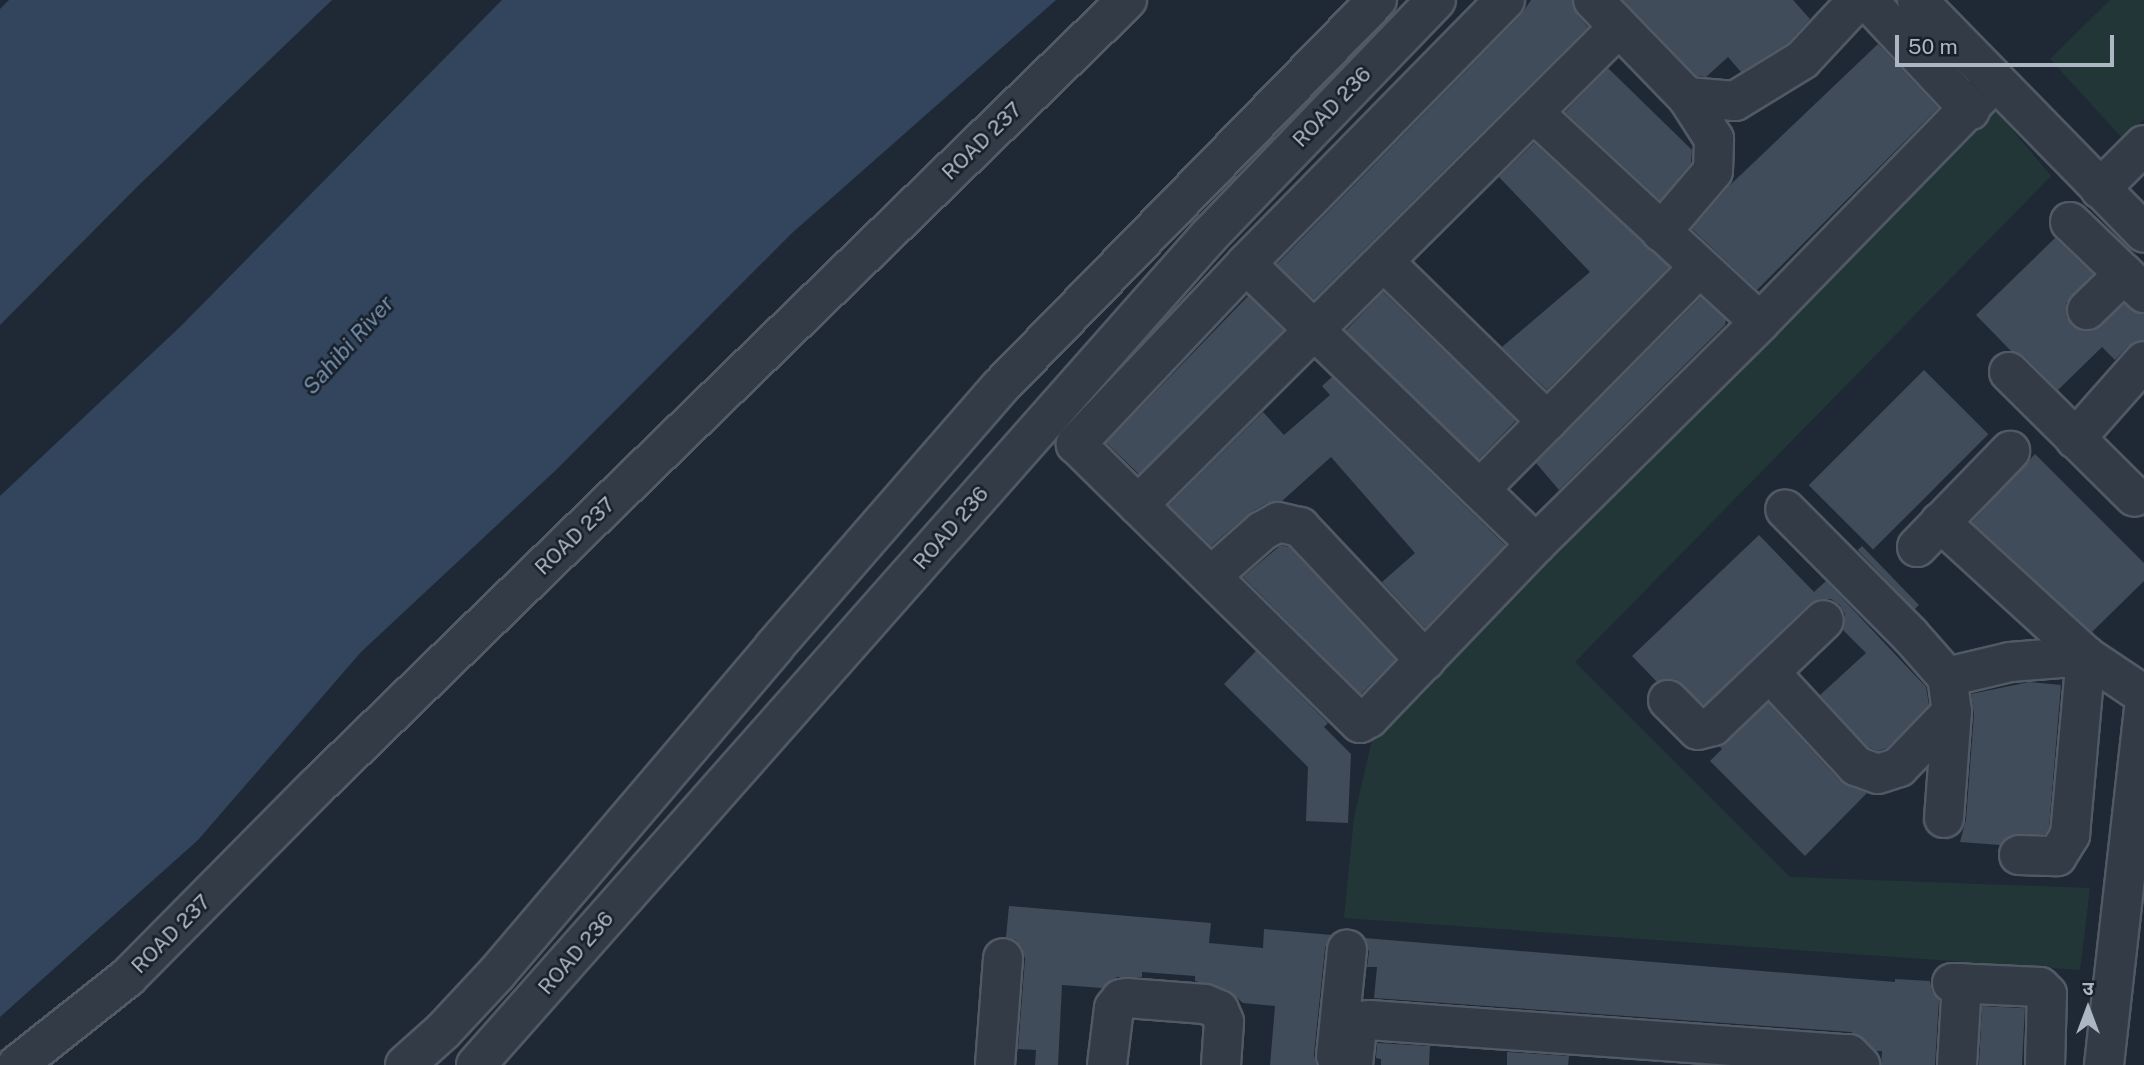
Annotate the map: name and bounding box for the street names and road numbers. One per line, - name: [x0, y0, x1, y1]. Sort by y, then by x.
- street label: ROAD 236: [1288, 62, 1376, 152]
- street label: ROAD 237: [937, 97, 1027, 185]
- street label: ROAD 236: [908, 481, 994, 575]
- street label: ROAD 237: [530, 492, 620, 580]
- street label: ROAD 237: [126, 889, 216, 979]
- street label: ROAD 236: [533, 906, 619, 1000]

